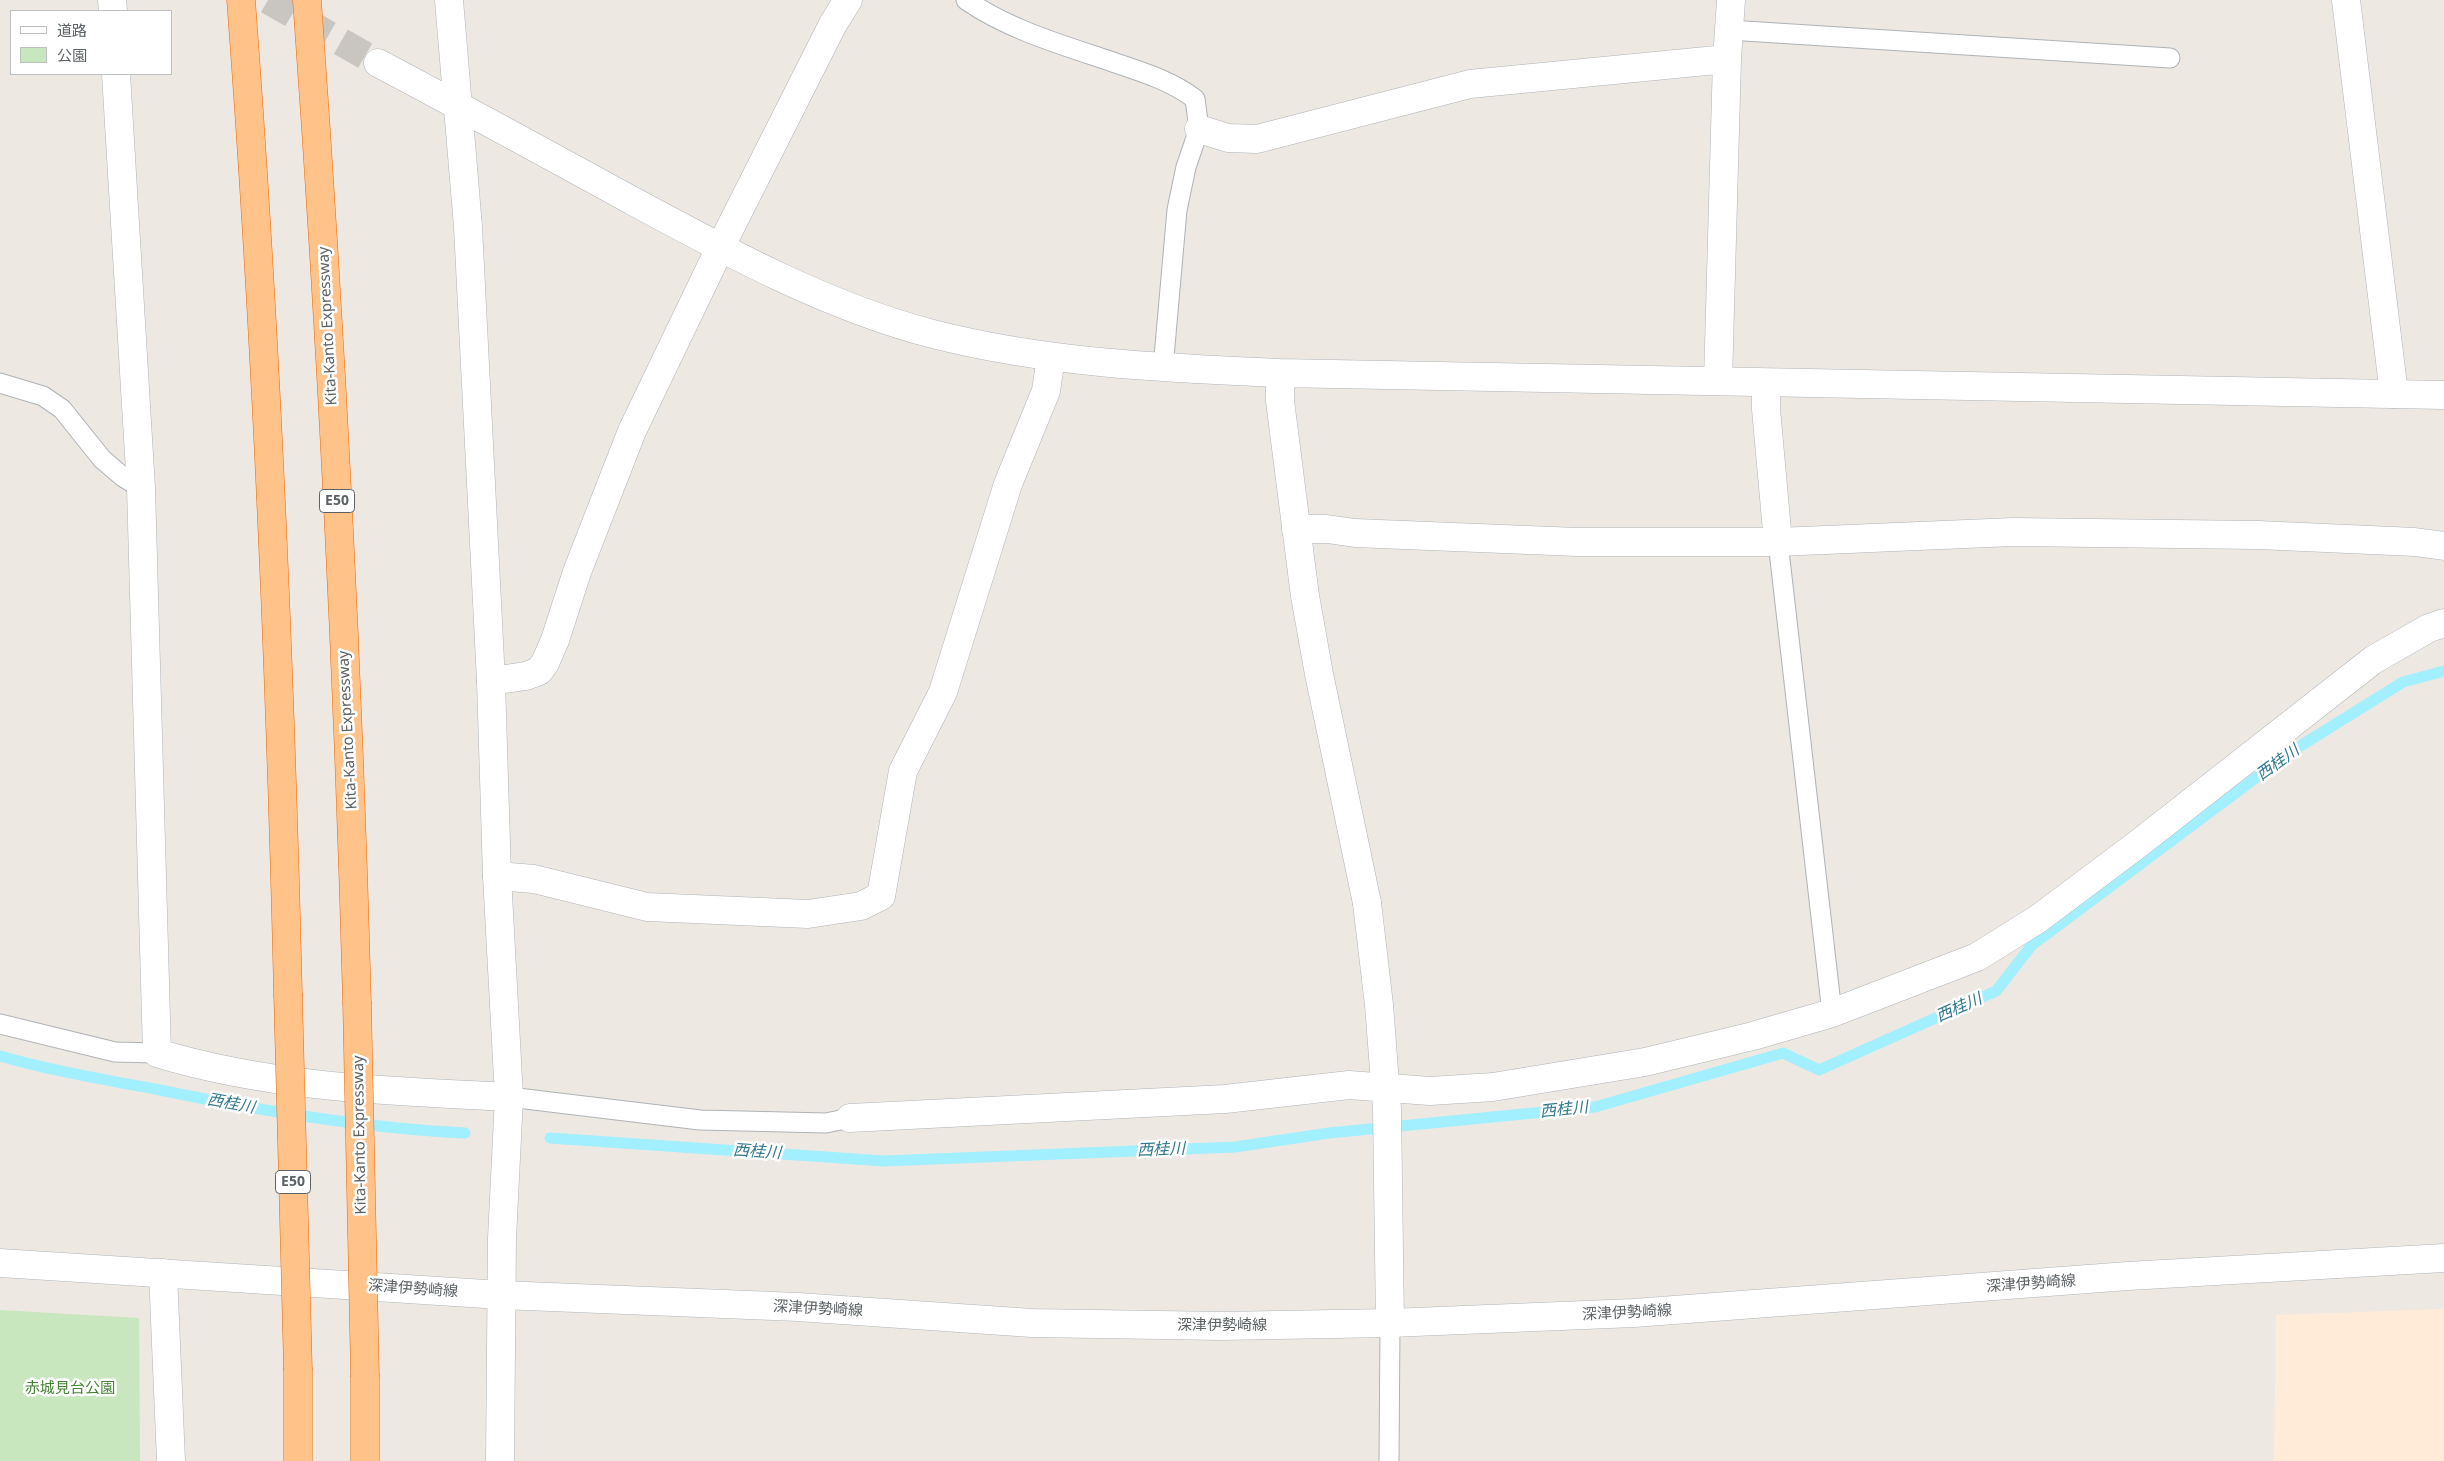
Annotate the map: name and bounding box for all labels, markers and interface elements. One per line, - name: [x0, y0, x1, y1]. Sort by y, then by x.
- legend: [10, 10, 172, 75]
- text: 道路: [57, 20, 87, 40]
- text: 公園: [57, 45, 87, 65]
- street label: Kita-Kanto Expressway: [315, 246, 341, 406]
- road number: E50: [320, 490, 354, 512]
- street label: Kita-Kanto Expressway: [335, 650, 361, 810]
- water label: 西桂川: [2253, 741, 2303, 785]
- water label: 西桂川: [1933, 989, 1985, 1027]
- street label: Kita-Kanto Expressway: [350, 1055, 370, 1215]
- water label: 西桂川: [206, 1090, 256, 1118]
- water label: 西桂川: [1539, 1098, 1589, 1122]
- water label: 西桂川: [1137, 1140, 1185, 1160]
- water label: 西桂川: [732, 1141, 782, 1163]
- road number: E50: [276, 1170, 310, 1194]
- street label: 深津伊勢崎線: [1985, 1272, 2077, 1296]
- street label: 深津伊勢崎線: [367, 1277, 459, 1301]
- street label: 深津伊勢崎線: [773, 1298, 863, 1320]
- street label: 深津伊勢崎線: [1582, 1302, 1672, 1324]
- street label: 深津伊勢崎線: [1177, 1317, 1267, 1335]
- park label: 赤城見台公園: [25, 1380, 115, 1398]

